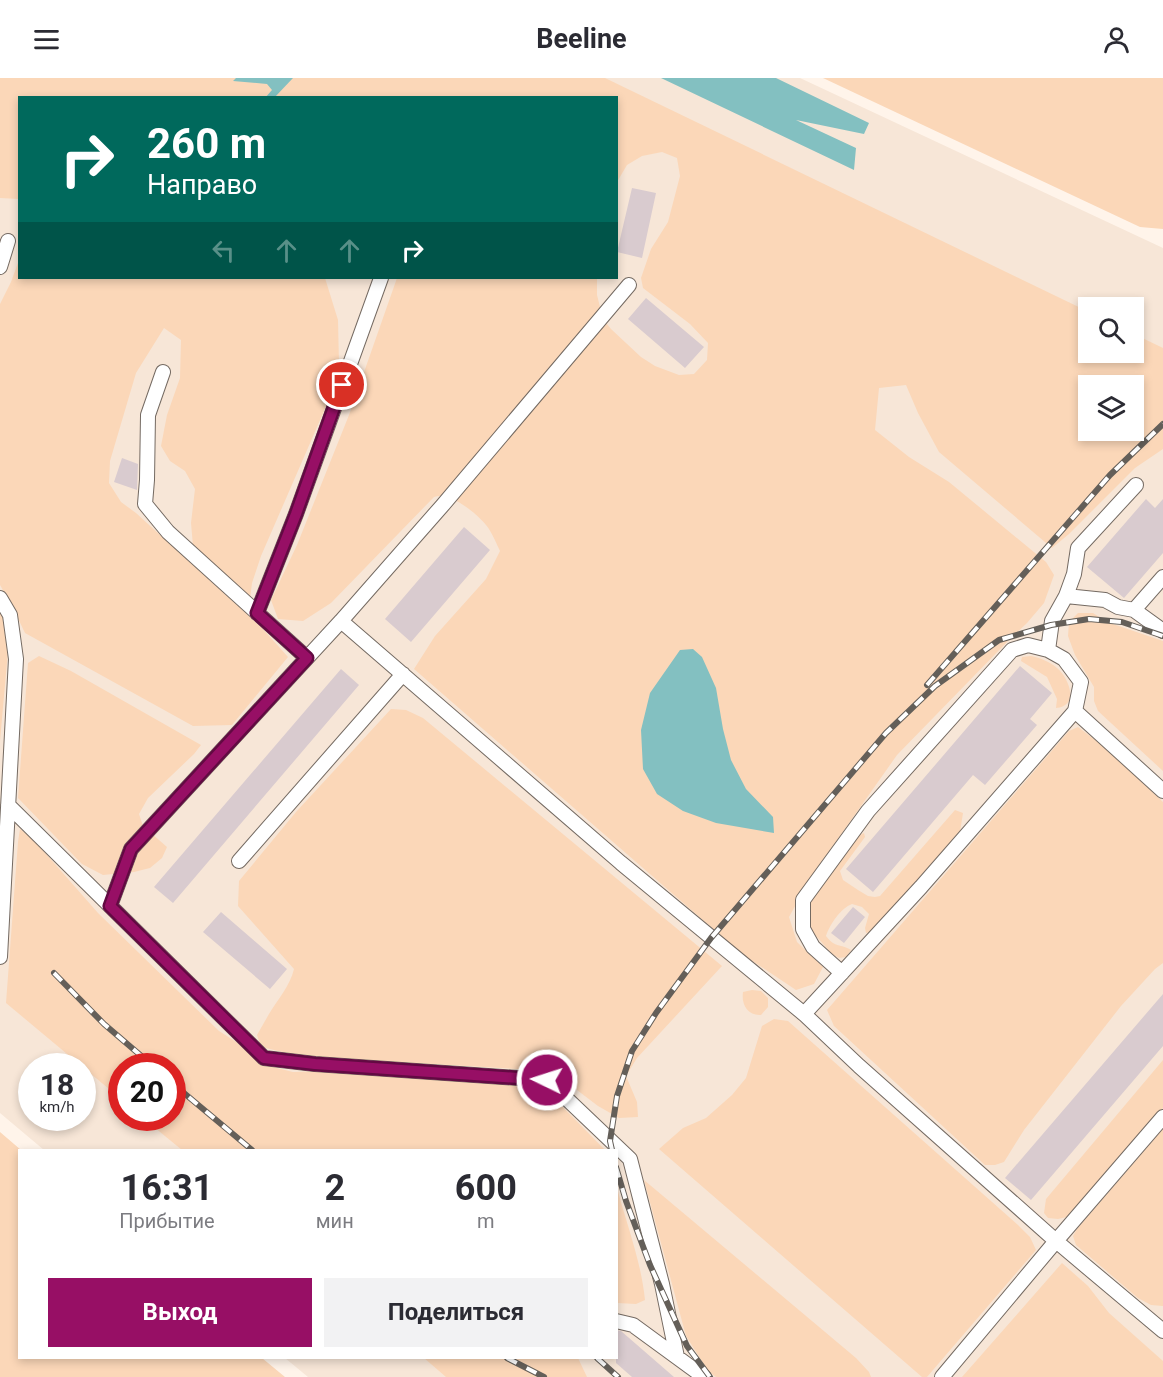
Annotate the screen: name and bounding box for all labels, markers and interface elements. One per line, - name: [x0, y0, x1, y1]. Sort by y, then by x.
- icon: menu: [30, 23, 63, 56]
- text: Beeline: [536, 23, 627, 55]
- icon: person: [1100, 23, 1133, 56]
- text: 260 m: [147, 119, 266, 168]
- icon: right: [48, 120, 126, 198]
- text: Направо: [147, 169, 257, 201]
- icon: left: [207, 234, 240, 267]
- icon: ahead: [270, 234, 303, 267]
- icon: ahead: [333, 234, 366, 267]
- icon: right: [396, 234, 429, 267]
- map controls: [1078, 297, 1144, 441]
- button: search: [1078, 297, 1144, 363]
- pin: [316, 359, 367, 410]
- icon: arrive: [325, 368, 358, 401]
- button: layers: [1078, 375, 1144, 441]
- position arrow: [515, 1048, 579, 1112]
- speed limit sign: 20: [108, 1053, 186, 1131]
- text: 18: [40, 1067, 74, 1102]
- text: km/h: [39, 1098, 75, 1116]
- text: 16:31: [120, 1167, 213, 1209]
- text: 2: [324, 1167, 345, 1209]
- text: 600: [455, 1167, 517, 1209]
- text: Прибытие: [119, 1209, 215, 1233]
- text: мин: [316, 1209, 354, 1233]
- text: m: [477, 1209, 495, 1233]
- button: Выход: [48, 1278, 312, 1347]
- button: Поделиться: [324, 1278, 588, 1347]

